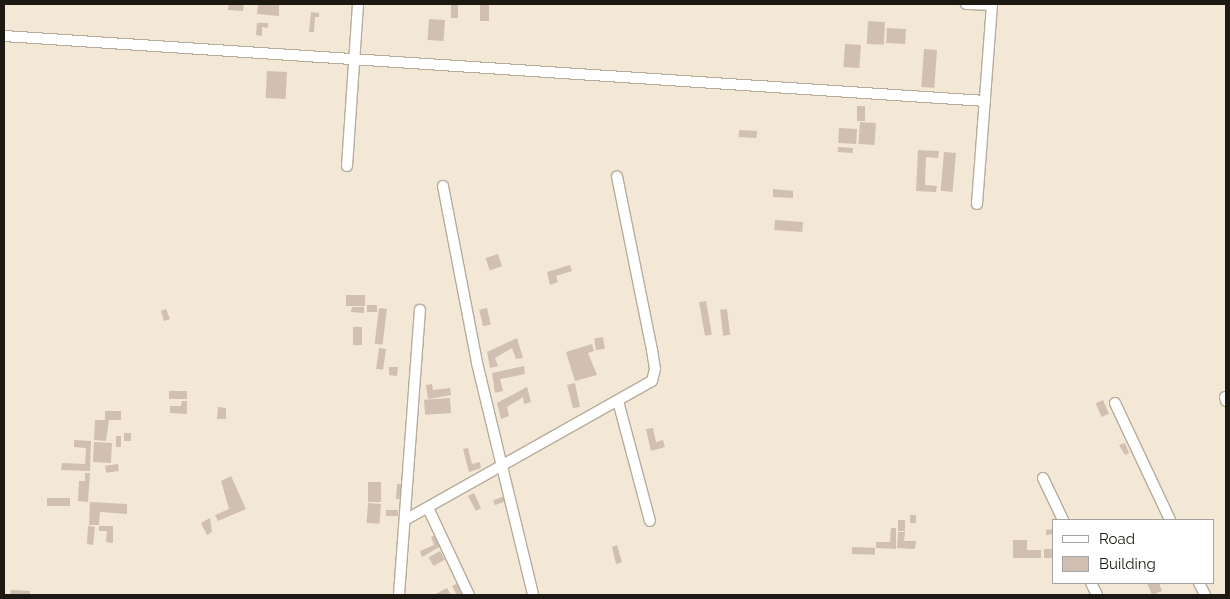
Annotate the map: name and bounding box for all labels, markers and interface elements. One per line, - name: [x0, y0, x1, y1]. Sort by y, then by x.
- legend: [1052, 519, 1215, 584]
- text: Road: [1099, 530, 1135, 548]
- text: Building: [1099, 555, 1156, 573]

